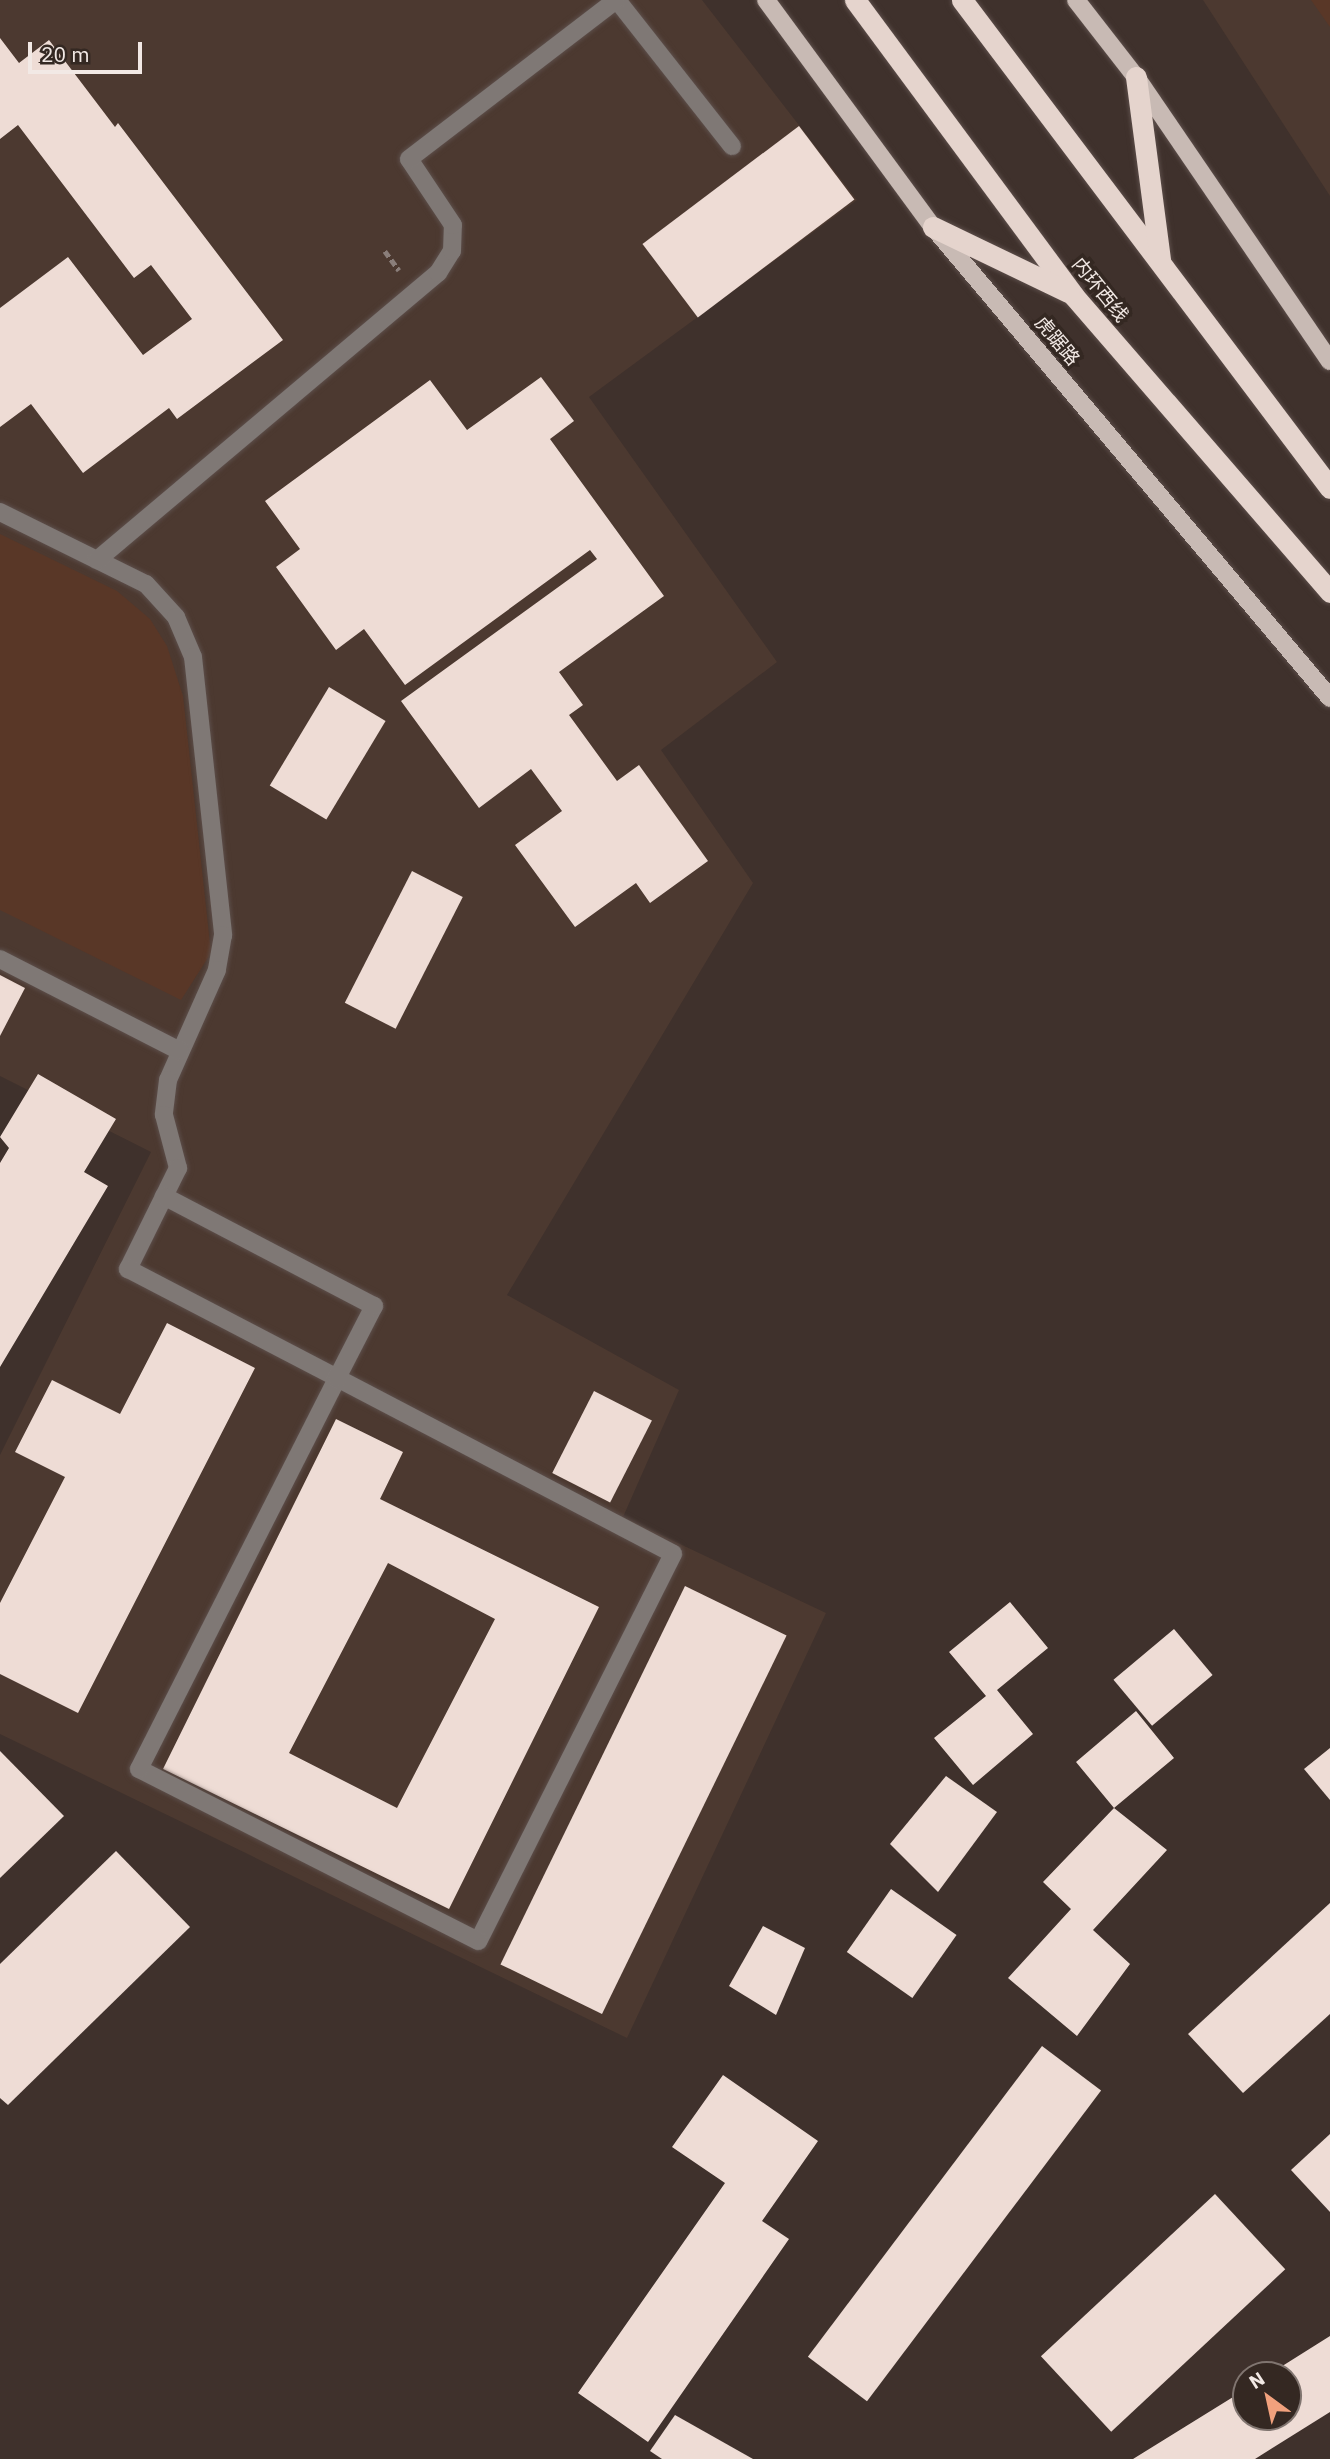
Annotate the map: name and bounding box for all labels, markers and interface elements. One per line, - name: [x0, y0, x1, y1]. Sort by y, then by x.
- scale bar: [32, 28, 145, 72]
- text: 20 m: [41, 40, 90, 68]
- street label: 内环西线: [1067, 253, 1133, 327]
- street label: 虎踞路: [1030, 312, 1084, 370]
- north arrow: [1232, 2361, 1302, 2431]
- text: N: [1244, 2366, 1269, 2394]

